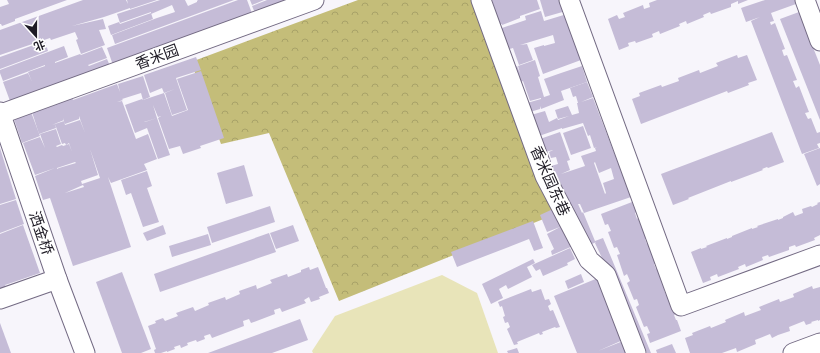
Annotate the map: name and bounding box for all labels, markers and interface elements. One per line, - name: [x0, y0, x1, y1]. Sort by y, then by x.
- north arrow: [16, 16, 56, 56]
- text: 北: [32, 37, 47, 53]
- street label: 香米园: [133, 41, 181, 73]
- street label: 香米园东巷: [527, 143, 573, 219]
- street label: 洒金桥: [25, 209, 57, 257]

